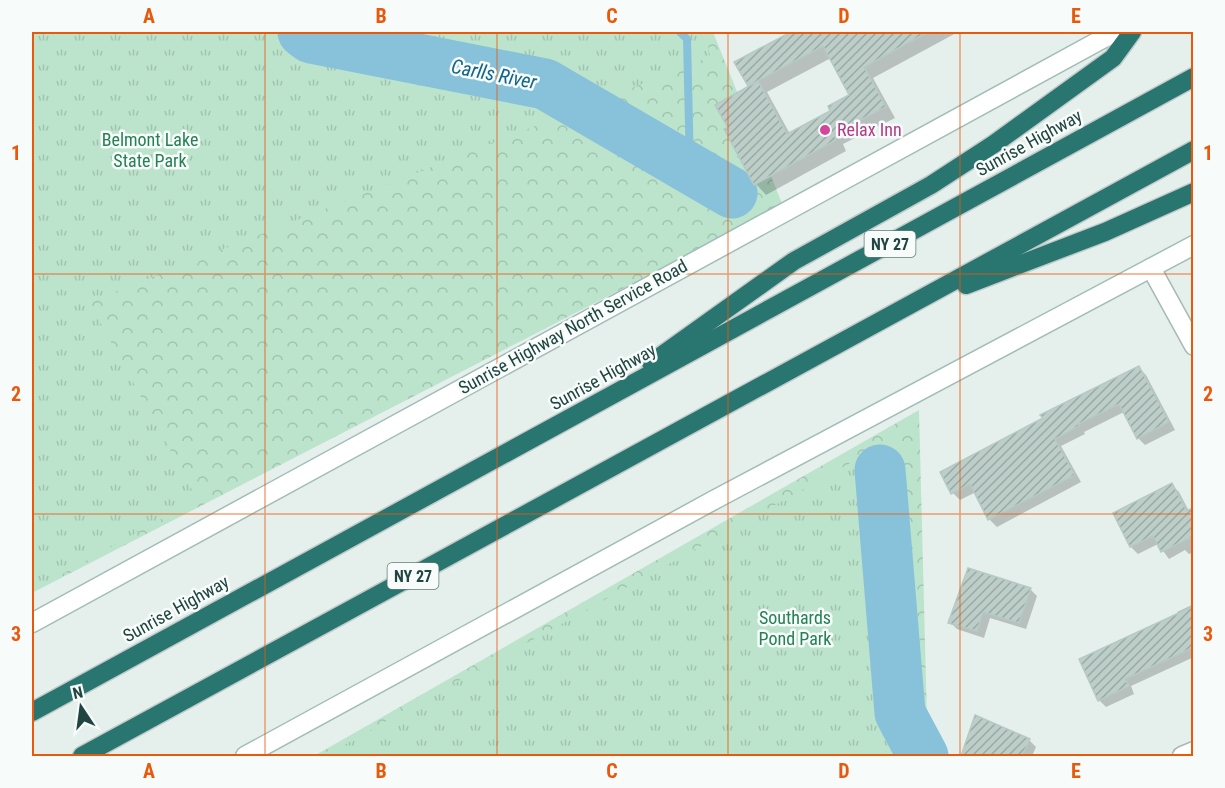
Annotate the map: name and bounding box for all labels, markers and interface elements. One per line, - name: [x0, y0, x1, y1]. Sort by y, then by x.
- text: A: [143, 4, 155, 28]
- text: B: [375, 4, 387, 28]
- text: C: [606, 4, 618, 28]
- text: D: [838, 4, 850, 28]
- text: E: [1071, 4, 1081, 28]
- water label: Carlls River: [449, 54, 540, 94]
- street label: Sunrise Highway: [972, 105, 1086, 180]
- place label: Relax Inn: [837, 119, 902, 140]
- marker: Relax Inn: [818, 123, 832, 137]
- park label: Belmont Lake State Park: [102, 129, 198, 171]
- text: 1: [11, 141, 21, 165]
- text: 1: [1203, 141, 1213, 165]
- road number: NY 27: [864, 231, 916, 257]
- street label: Sunrise Highway North Service Road: [455, 255, 691, 399]
- street label: Sunrise Highway: [546, 339, 660, 415]
- text: 2: [11, 382, 21, 406]
- text: 2: [1203, 382, 1213, 406]
- road number: NY 27: [388, 563, 438, 589]
- street label: Sunrise Highway: [119, 571, 233, 646]
- park label: Southards Pond Park: [759, 607, 831, 649]
- text: 3: [11, 622, 21, 646]
- text: 3: [1203, 622, 1213, 646]
- north arrow: [51, 677, 111, 737]
- text: N: [71, 683, 85, 703]
- text: A: [143, 759, 155, 783]
- text: B: [375, 759, 387, 783]
- text: C: [606, 759, 618, 783]
- text: D: [838, 759, 850, 783]
- text: E: [1071, 759, 1081, 783]

